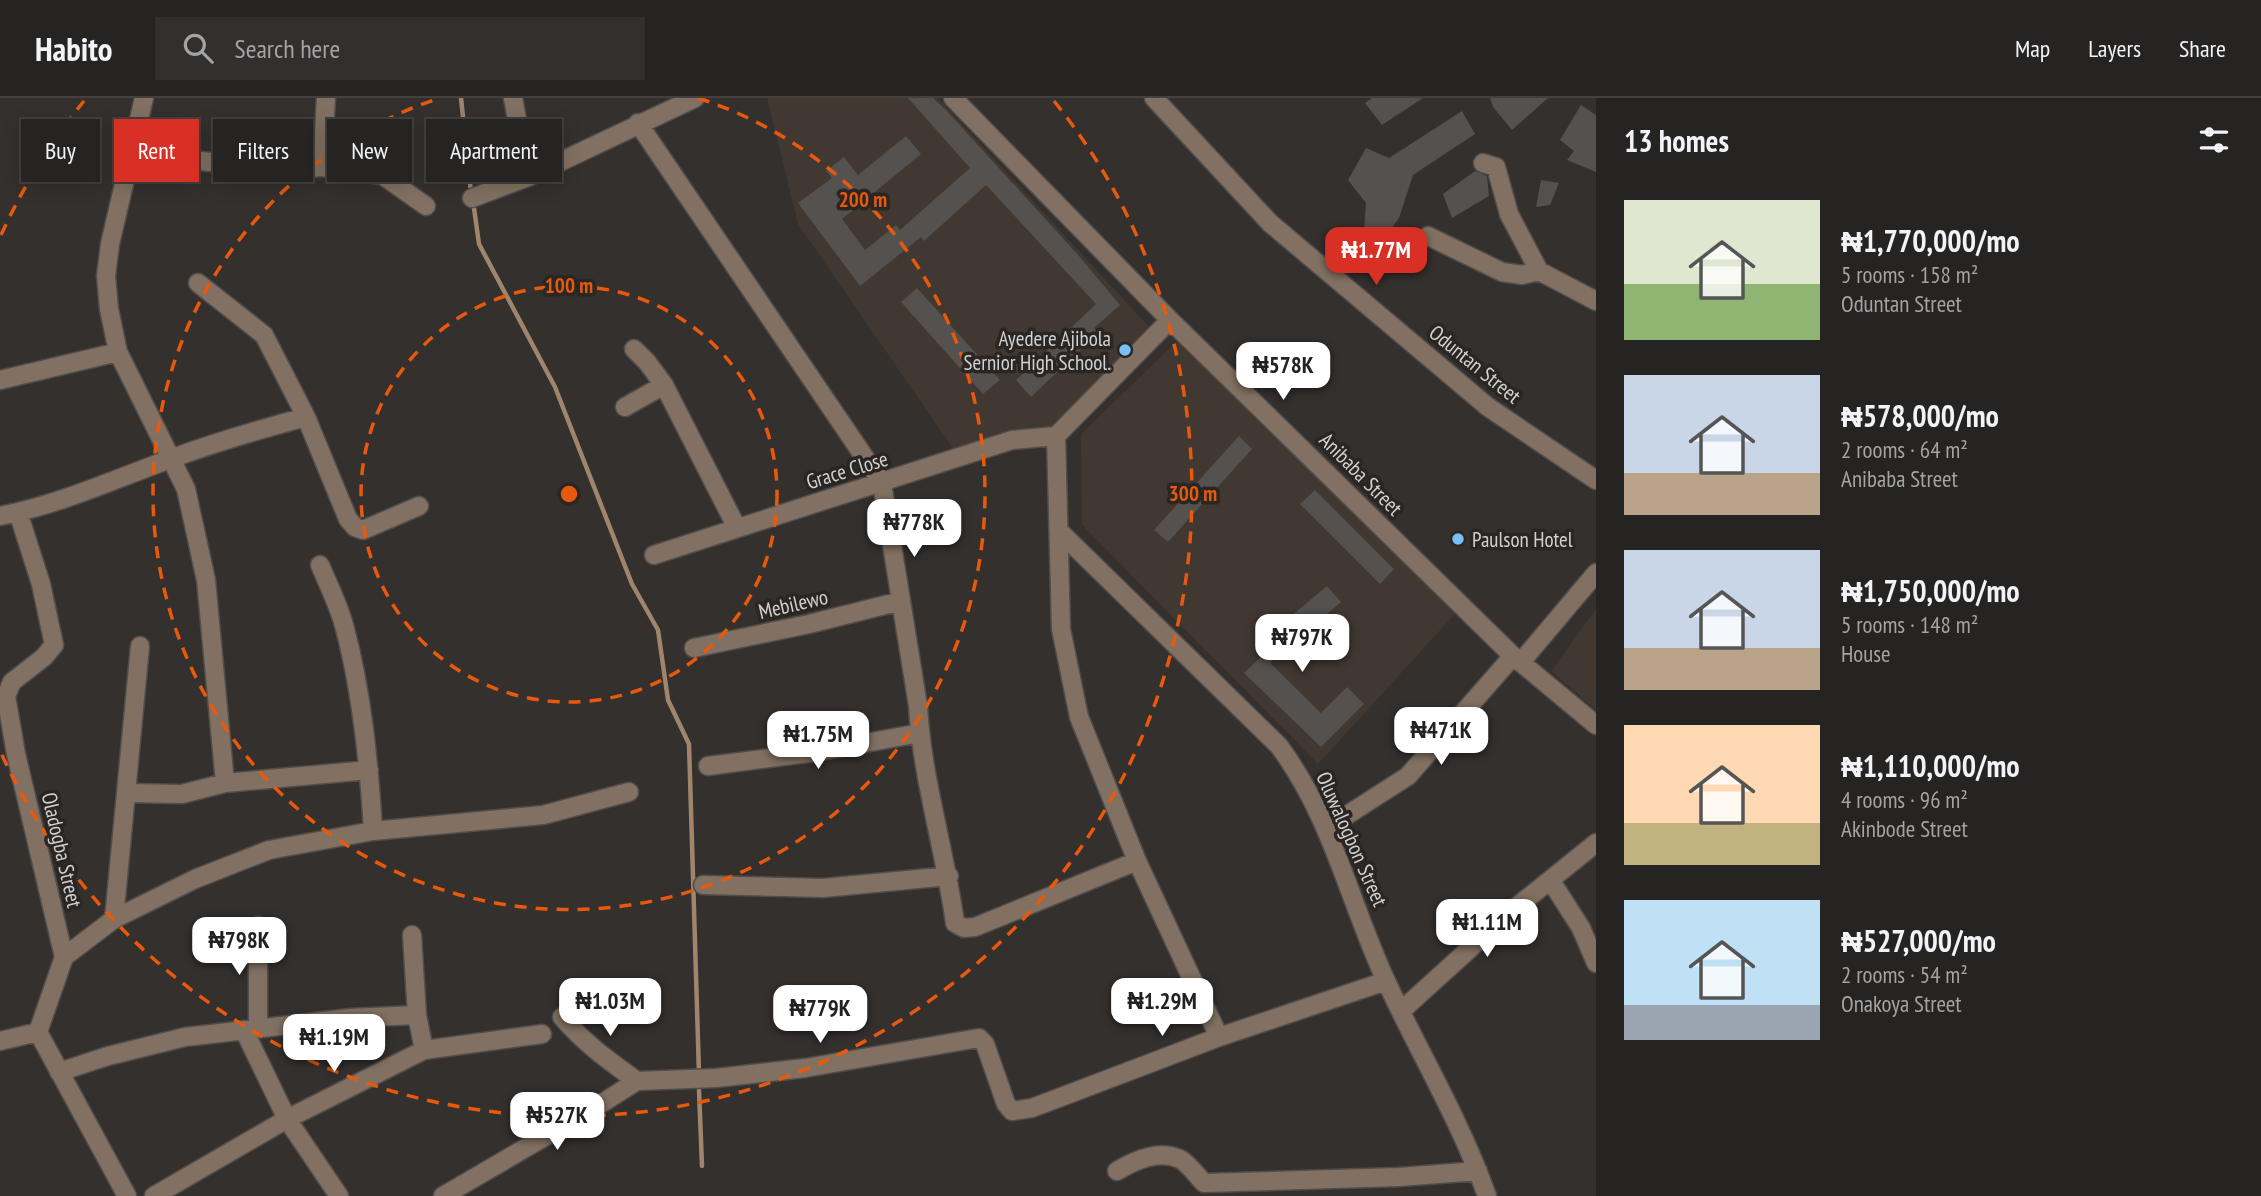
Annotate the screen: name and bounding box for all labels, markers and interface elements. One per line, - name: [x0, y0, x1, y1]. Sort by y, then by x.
- search box: [155, 17, 645, 80]
- text: Habito: [35, 27, 113, 70]
- icon: search: [179, 29, 217, 67]
- text: Search here: [235, 32, 340, 65]
- text: Map: [2015, 33, 2050, 64]
- text: Layers: [2088, 33, 2141, 64]
- text: Share: [2179, 33, 2226, 64]
- chip: Buy: [21, 119, 100, 182]
- chip: Rent: [114, 119, 199, 182]
- chip: Filters: [213, 119, 313, 182]
- chip: New: [327, 119, 412, 182]
- chip: Apartment: [426, 119, 562, 182]
- text: 13 homes: [1624, 121, 1729, 160]
- icon: filters: [2195, 121, 2233, 159]
- text: 200 m: [839, 186, 887, 213]
- text: ₦1,770,000/mo: [1841, 221, 2020, 260]
- pin: ₦1.77M: [1319, 228, 1433, 287]
- icon: home: [1680, 228, 1764, 312]
- text: ₦1.77M: [1341, 235, 1411, 264]
- text: 5 rooms · 158 m²: [1841, 260, 1978, 289]
- text: 100 m: [545, 272, 593, 299]
- text: Oduntan Street: [1841, 289, 1962, 318]
- street label: Oduntan Street: [1424, 319, 1527, 409]
- place label: Ayedere Ajibola Sernior High School.: [963, 325, 1111, 376]
- marker: Ayedere Ajibola Sernior High School.: [1117, 342, 1133, 358]
- pin: ₦578K: [1234, 342, 1332, 402]
- text: ₦578K: [1252, 350, 1314, 379]
- text: ₦578,000/mo: [1841, 396, 1999, 435]
- icon: home: [1680, 403, 1764, 487]
- street label: Anibaba Street: [1314, 427, 1408, 521]
- text: 2 rooms · 64 m²: [1841, 435, 1968, 464]
- street label: Grace Close: [803, 445, 891, 495]
- text: Anibaba Street: [1841, 464, 1958, 493]
- text: 300 m: [1169, 480, 1217, 507]
- centre of rings: [557, 482, 581, 506]
- pin: ₦778K: [865, 500, 963, 559]
- text: ₦778K: [883, 507, 945, 536]
- place label: Paulson Hotel: [1472, 526, 1573, 553]
- marker: Paulson Hotel: [1450, 531, 1466, 547]
- text: ₦1,750,000/mo: [1841, 571, 2020, 610]
- icon: home: [1680, 578, 1764, 662]
- street label: Mebilewo: [756, 583, 830, 625]
- text: 5 rooms · 148 m²: [1841, 610, 1978, 639]
- pin: ₦797K: [1253, 614, 1351, 674]
- text: ₦797K: [1271, 622, 1333, 651]
- text: House: [1841, 639, 1891, 668]
- pin: ₦471K: [1392, 708, 1490, 767]
- pin: ₦1.75M: [761, 712, 875, 771]
- text: ₦471K: [1410, 715, 1472, 744]
- text: ₦1.75M: [783, 719, 853, 748]
- text: ₦1,110,000/mo: [1841, 746, 2020, 785]
- icon: home: [1680, 753, 1764, 837]
- street label: Oluwalogbon Street: [1310, 767, 1394, 911]
- text: 4 rooms · 96 m²: [1841, 785, 1968, 814]
- street label: Oladogba Street: [36, 790, 88, 910]
- text: Akinbode Street: [1841, 814, 1968, 843]
- pin: ₦1.11M: [1430, 900, 1544, 959]
- text: ₦1.11M: [1452, 907, 1522, 936]
- pin: ₦798K: [190, 918, 288, 977]
- text: ₦527,000/mo: [1841, 921, 1996, 960]
- text: ₦798K: [208, 925, 270, 954]
- icon: home: [1680, 928, 1764, 1012]
- text: 2 rooms · 54 m²: [1841, 960, 1968, 989]
- pin: ₦1.03M: [553, 978, 667, 1038]
- pin: ₦1.29M: [1105, 978, 1219, 1038]
- text: ₦1.03M: [575, 986, 645, 1015]
- pin: ₦779K: [771, 986, 869, 1045]
- text: ₦1.29M: [1127, 986, 1197, 1015]
- text: Onakoya Street: [1841, 989, 1962, 1018]
- text: ₦779K: [789, 993, 851, 1022]
- pin: ₦1.19M: [277, 1014, 391, 1074]
- text: ₦1.19M: [299, 1022, 369, 1051]
- pin: ₦527K: [508, 1093, 606, 1152]
- text: ₦527K: [526, 1100, 588, 1129]

